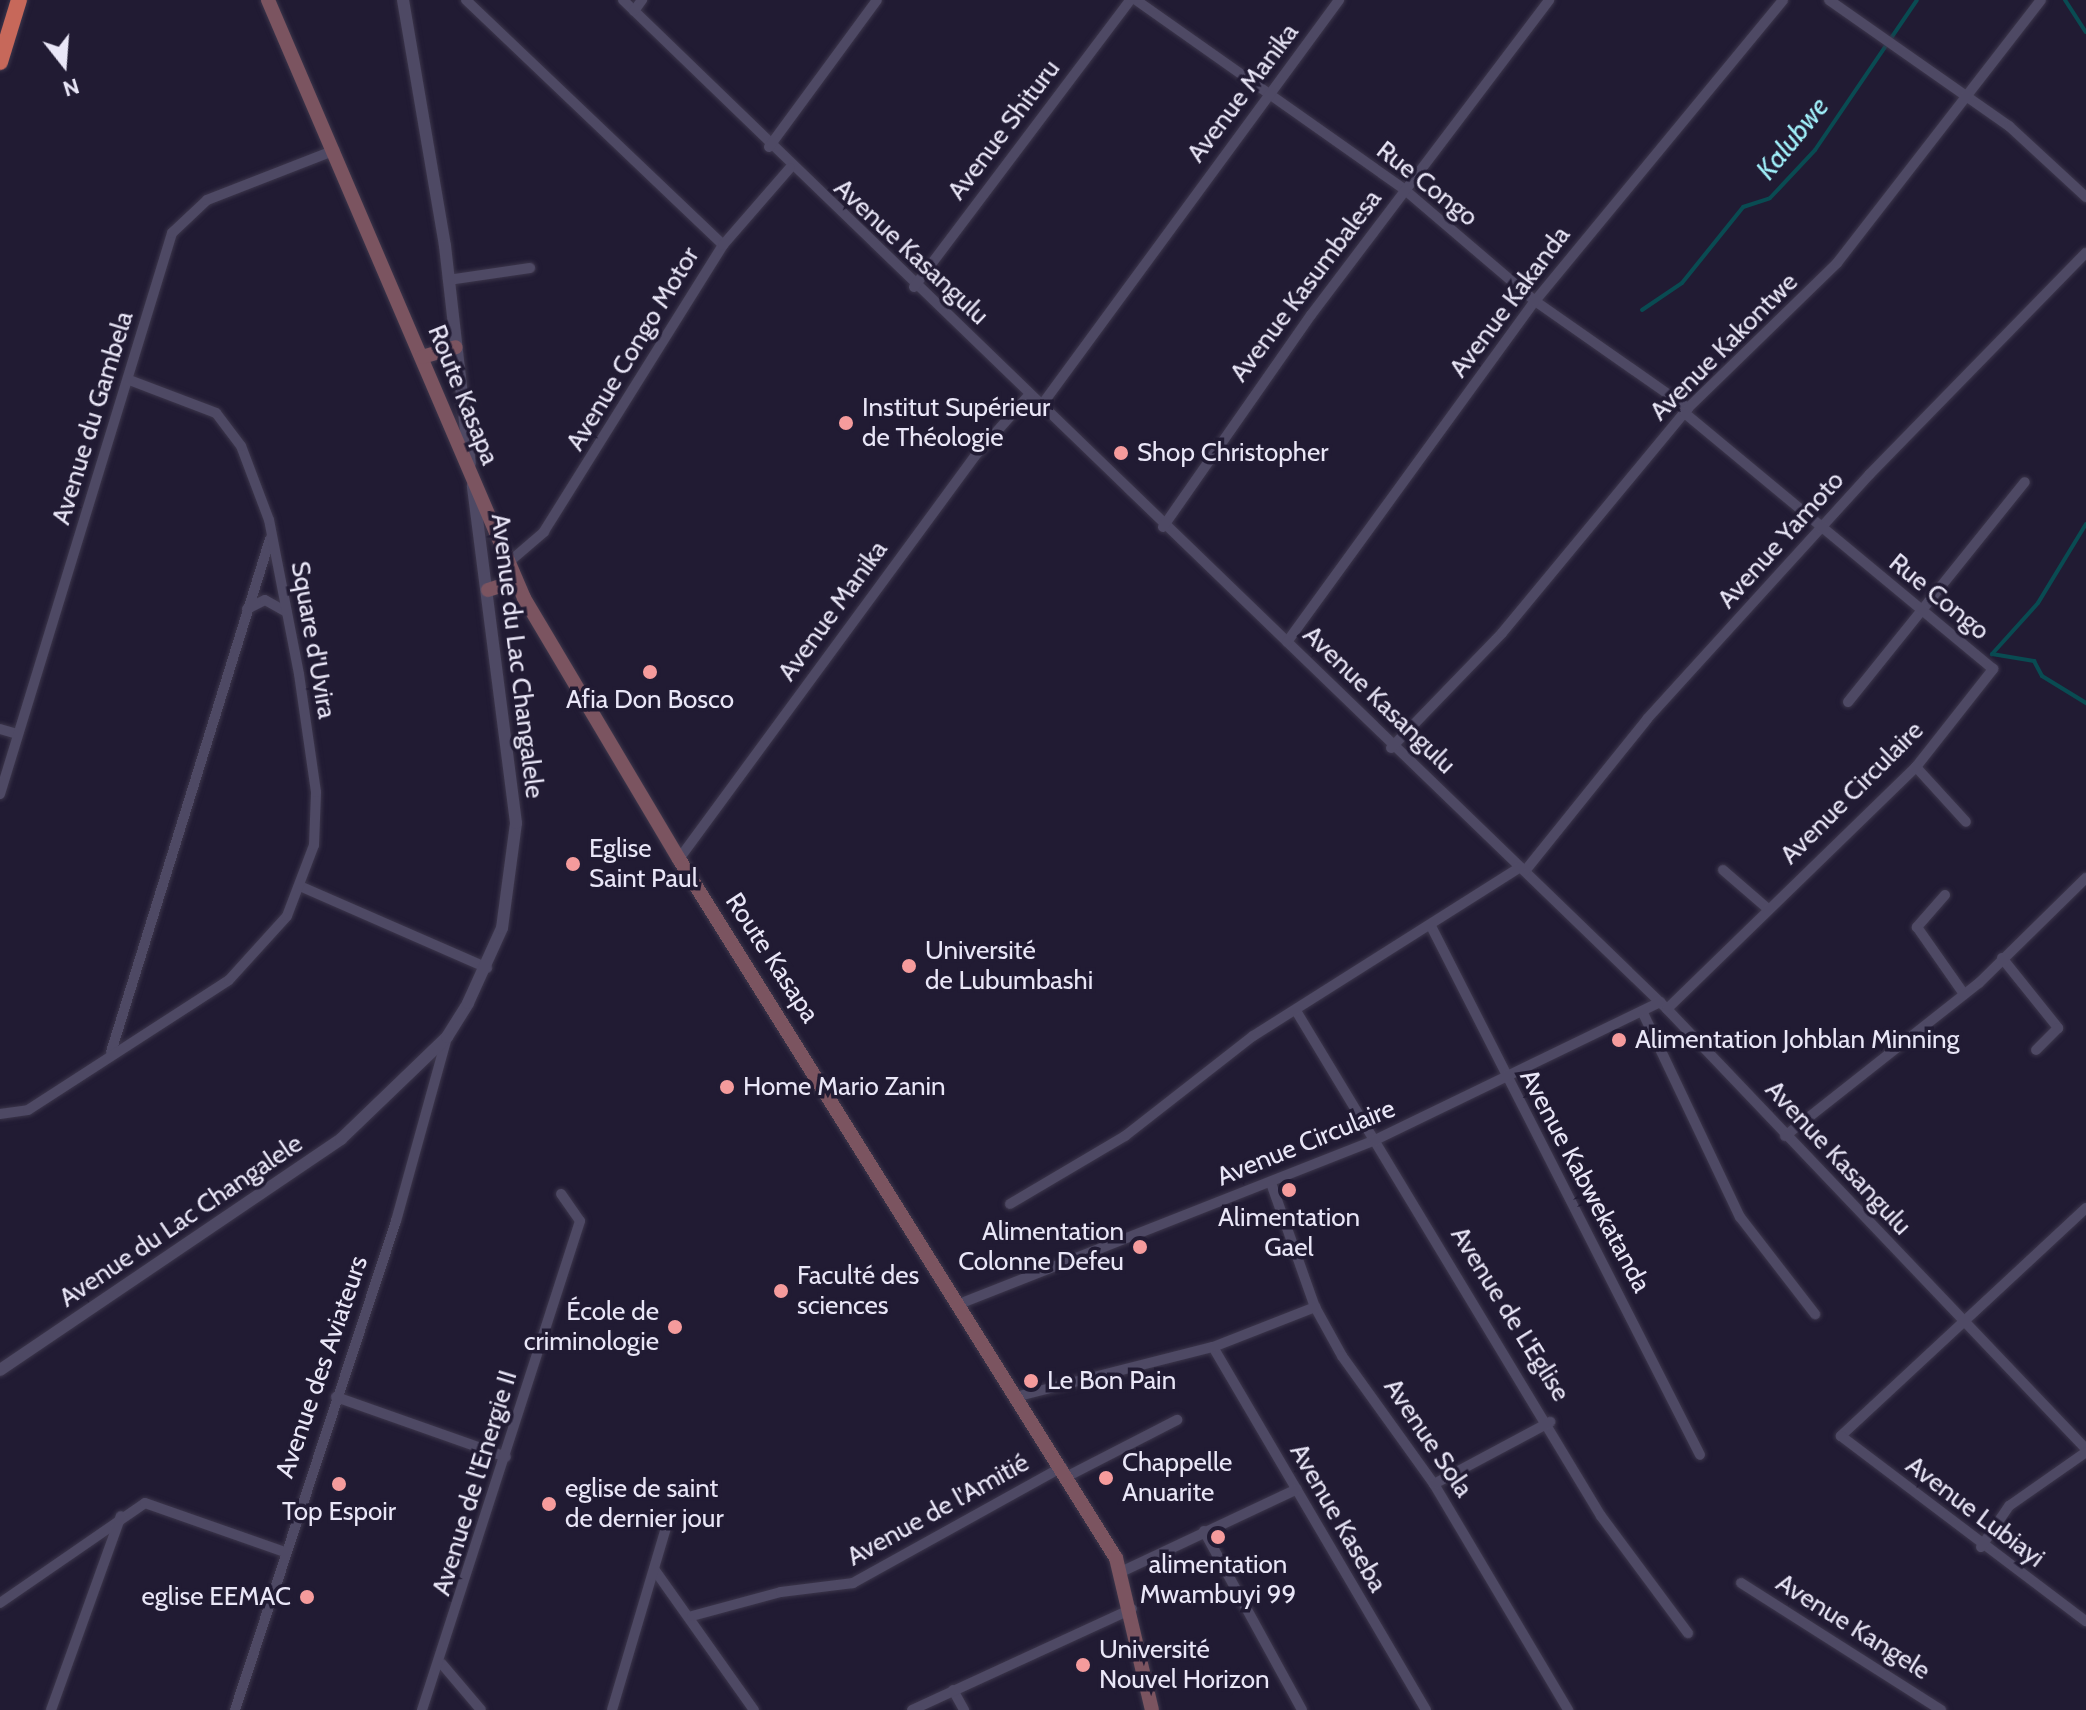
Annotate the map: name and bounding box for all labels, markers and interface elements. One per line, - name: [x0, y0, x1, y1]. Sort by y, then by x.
- street label: Avenue Manika: [1181, 17, 1305, 169]
- north arrow: [24, 24, 104, 104]
- street label: Avenue Shituru: [941, 54, 1067, 206]
- text: N: [60, 72, 83, 103]
- water label: Kalubwe: [1749, 90, 1835, 186]
- street label: Rue Congo: [1370, 135, 1484, 233]
- street label: Avenue Kasangulu: [827, 173, 995, 331]
- street label: Avenue Kasumbalesa: [1224, 184, 1388, 388]
- street label: Avenue Kakanda: [1443, 220, 1577, 384]
- street label: Avenue Congo Motor: [560, 242, 706, 456]
- street label: Avenue Kakontwe: [1644, 267, 1804, 427]
- street label: Avenue du Gambela: [46, 308, 140, 528]
- street label: Route Kasapa: [421, 320, 505, 470]
- place label: Institut Supérieur de Théologie: [862, 392, 1050, 454]
- marker: Institut Supérieur de Théologie: [837, 414, 855, 432]
- place label: Shop Christopher: [1137, 437, 1328, 469]
- marker: Shop Christopher: [1112, 444, 1130, 462]
- street label: Avenue Yamoto: [1711, 465, 1851, 615]
- street label: Avenue du Lac Changalele: [484, 512, 550, 800]
- street label: Avenue Manika: [772, 535, 894, 687]
- street label: Rue Congo: [1883, 547, 1995, 647]
- street label: Square d'Uvira: [284, 559, 342, 721]
- street label: Avenue Kasangulu: [1296, 619, 1462, 781]
- marker: Afia Don Bosco: [641, 663, 659, 681]
- place label: Afia Don Bosco: [566, 684, 734, 716]
- street label: Avenue Circulaire: [1774, 715, 1930, 871]
- place label: Eglise Saint Paul: [589, 833, 698, 894]
- marker: Eglise Saint Paul: [564, 855, 582, 873]
- street label: Route Kasapa: [719, 887, 825, 1029]
- place label: Université de Lubumbashi: [925, 935, 1093, 996]
- marker: Université de Lubumbashi: [900, 957, 918, 975]
- place label: Alimentation Johblan Minning: [1635, 1024, 1959, 1056]
- marker: Alimentation Johblan Minning: [1610, 1031, 1628, 1049]
- street label: Avenue Kabwekatanda: [1513, 1064, 1657, 1298]
- place label: Home Mario Zanin: [743, 1071, 946, 1103]
- street label: Avenue Kasangulu: [1759, 1074, 1917, 1242]
- marker: Home Mario Zanin: [718, 1078, 736, 1096]
- street label: Avenue Circulaire: [1212, 1093, 1400, 1193]
- street label: Avenue du Lac Changalele: [53, 1128, 309, 1314]
- marker: Alimentation Gael: [1280, 1181, 1298, 1199]
- place label: Alimentation Gael: [1218, 1202, 1360, 1264]
- place label: Alimentation Colonne Defeu: [958, 1216, 1124, 1278]
- street label: Avenue de L'Eglise: [1444, 1221, 1576, 1407]
- marker: Alimentation Colonne Defeu: [1131, 1238, 1149, 1256]
- street label: Avenue des Aviateurs: [269, 1252, 375, 1482]
- place label: Faculté des sciences: [797, 1260, 919, 1322]
- marker: Faculté des sciences: [772, 1282, 790, 1300]
- place label: École de criminologie: [524, 1296, 659, 1358]
- marker: École de criminologie: [666, 1318, 684, 1336]
- place label: Le Bon Pain: [1047, 1365, 1176, 1397]
- street label: Avenue de l'Energie II: [426, 1367, 524, 1599]
- marker: Le Bon Pain: [1022, 1372, 1040, 1390]
- street label: Avenue Sola: [1377, 1373, 1479, 1503]
- street label: Avenue Kaseba: [1283, 1438, 1393, 1598]
- street label: Avenue de l'Amitié: [842, 1447, 1034, 1573]
- place label: Chappelle Anuarite: [1122, 1447, 1232, 1508]
- street label: Avenue Lubiayi: [1900, 1450, 2050, 1574]
- marker: Chappelle Anuarite: [1097, 1469, 1115, 1487]
- place label: eglise de saint de dernier jour: [565, 1473, 724, 1534]
- marker: Top Espoir: [330, 1475, 348, 1493]
- marker: eglise de saint de dernier jour: [540, 1495, 558, 1513]
- place label: Top Espoir: [282, 1496, 396, 1528]
- marker: alimentation Mwambuyi 99: [1209, 1528, 1227, 1546]
- place label: alimentation Mwambuyi 99: [1140, 1549, 1296, 1610]
- street label: Avenue Kangele: [1770, 1567, 1936, 1687]
- place label: eglise EEMAC: [142, 1581, 291, 1613]
- marker: eglise EEMAC: [298, 1588, 316, 1606]
- place label: Université Nouvel Horizon: [1099, 1634, 1270, 1696]
- marker: Université Nouvel Horizon: [1074, 1656, 1092, 1674]

